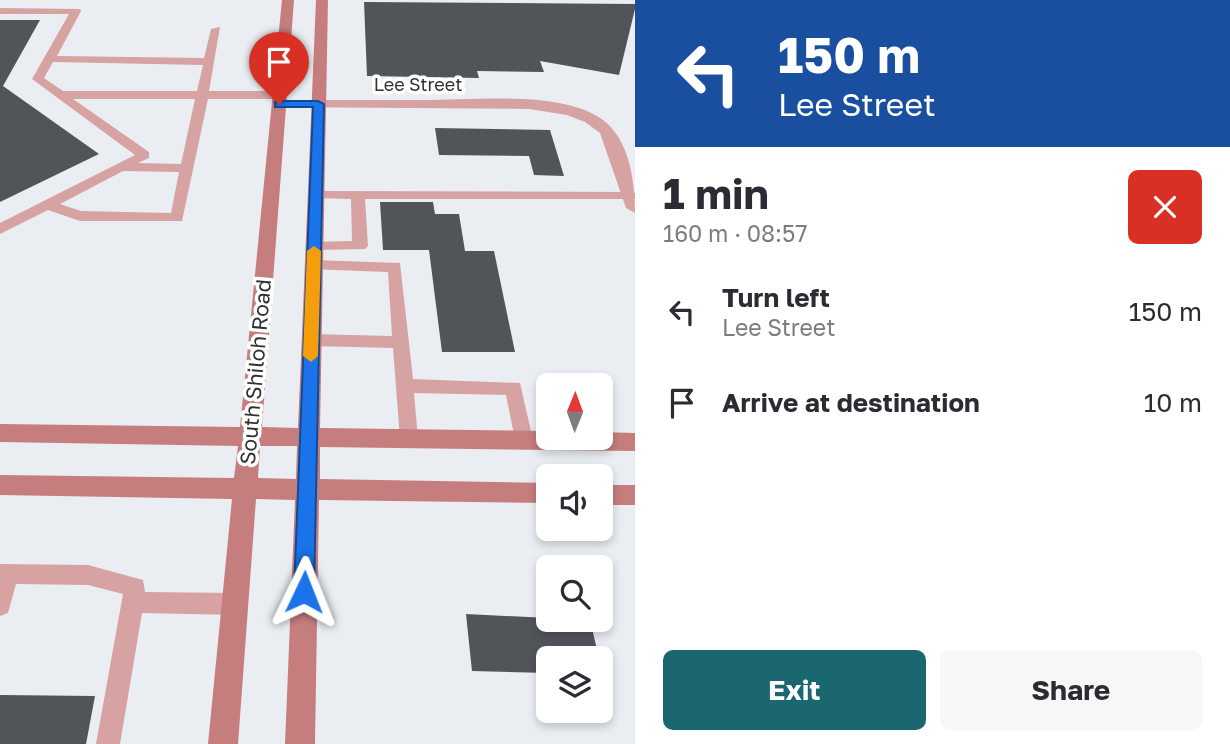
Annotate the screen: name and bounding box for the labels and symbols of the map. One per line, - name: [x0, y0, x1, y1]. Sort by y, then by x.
- pin: [249, 32, 309, 104]
- street label: Lee Street: [374, 73, 462, 95]
- street label: South Shiloh Road: [234, 278, 276, 466]
- north arrow: [536, 373, 612, 450]
- position arrow: [267, 555, 341, 629]

